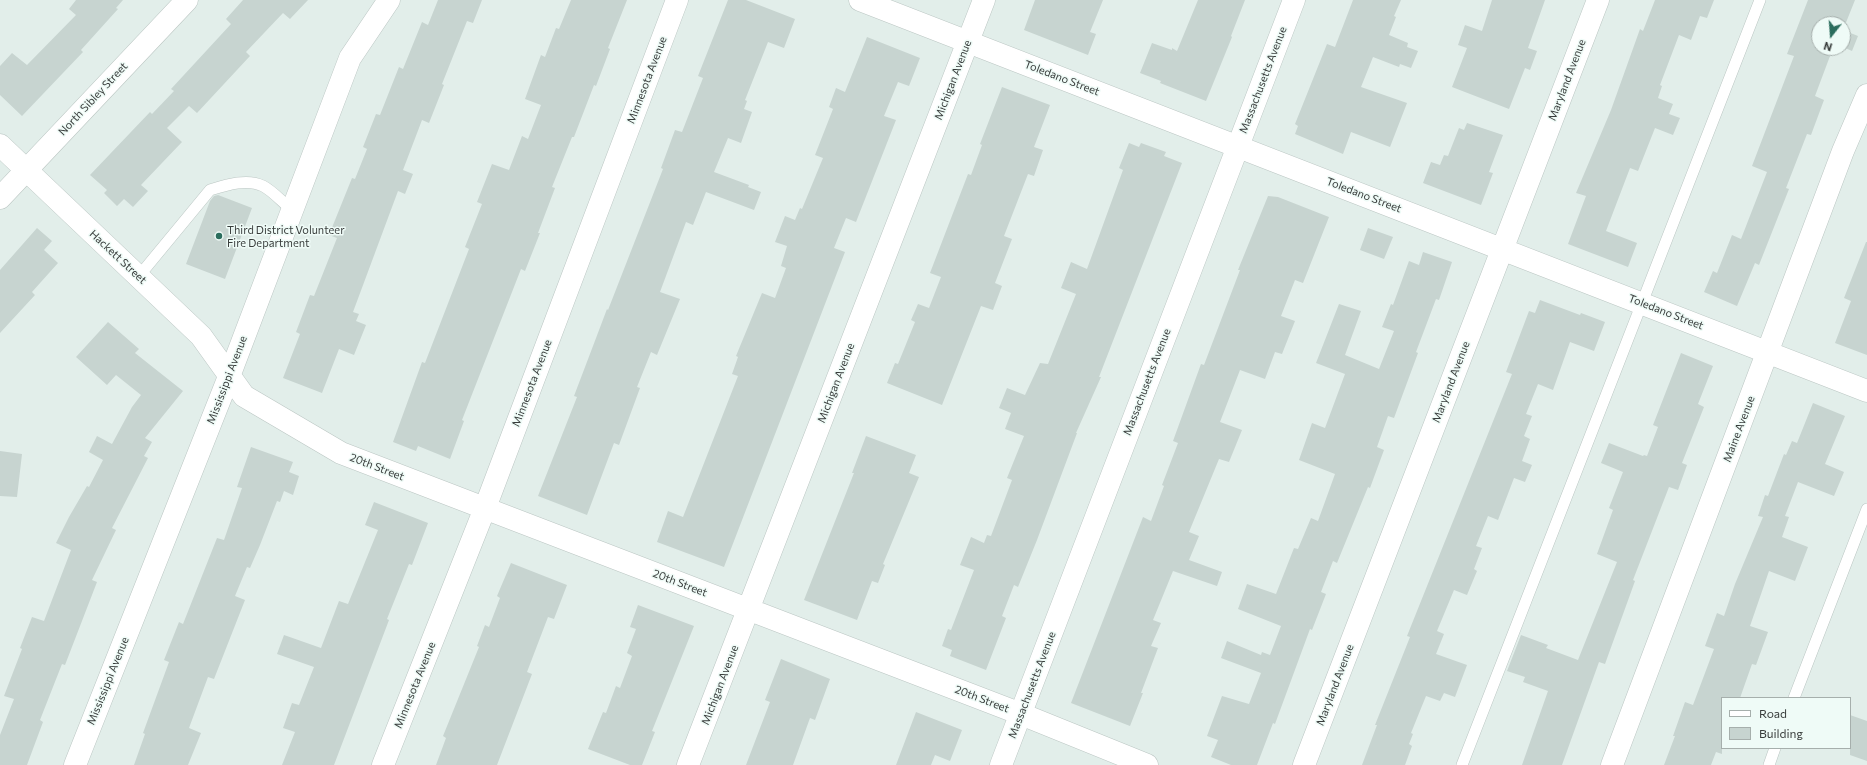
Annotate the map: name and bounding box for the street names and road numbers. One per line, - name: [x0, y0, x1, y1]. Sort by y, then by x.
- street label: Massachusetts Avenue: [1237, 25, 1289, 135]
- street label: Minnesota Avenue: [624, 35, 670, 125]
- street label: Maryland Avenue: [1545, 37, 1589, 123]
- street label: Michigan Avenue: [932, 38, 974, 122]
- street label: Toledano Street: [1023, 58, 1101, 98]
- street label: North Sibley Street: [56, 60, 130, 138]
- street label: Toledano Street: [1325, 175, 1403, 215]
- street label: Hackett Street: [87, 227, 149, 287]
- street label: Toledano Street: [1627, 292, 1705, 332]
- street label: Massachusetts Avenue: [1121, 327, 1173, 437]
- street label: Mississippi Avenue: [204, 334, 250, 426]
- street label: Minnesota Avenue: [509, 338, 555, 428]
- street label: Maryland Avenue: [1429, 339, 1473, 425]
- street label: Michigan Avenue: [815, 341, 857, 425]
- street label: Maine Avenue: [1720, 394, 1758, 464]
- street label: 20th Street: [348, 451, 406, 483]
- street label: 20th Street: [651, 567, 709, 599]
- street label: Massachusetts Avenue: [1006, 630, 1058, 740]
- street label: Mississippi Avenue: [84, 635, 132, 727]
- street label: Minnesota Avenue: [392, 640, 438, 730]
- street label: Maryland Avenue: [1313, 642, 1357, 728]
- street label: Michigan Avenue: [699, 643, 741, 727]
- street label: 20th Street: [953, 683, 1011, 715]

